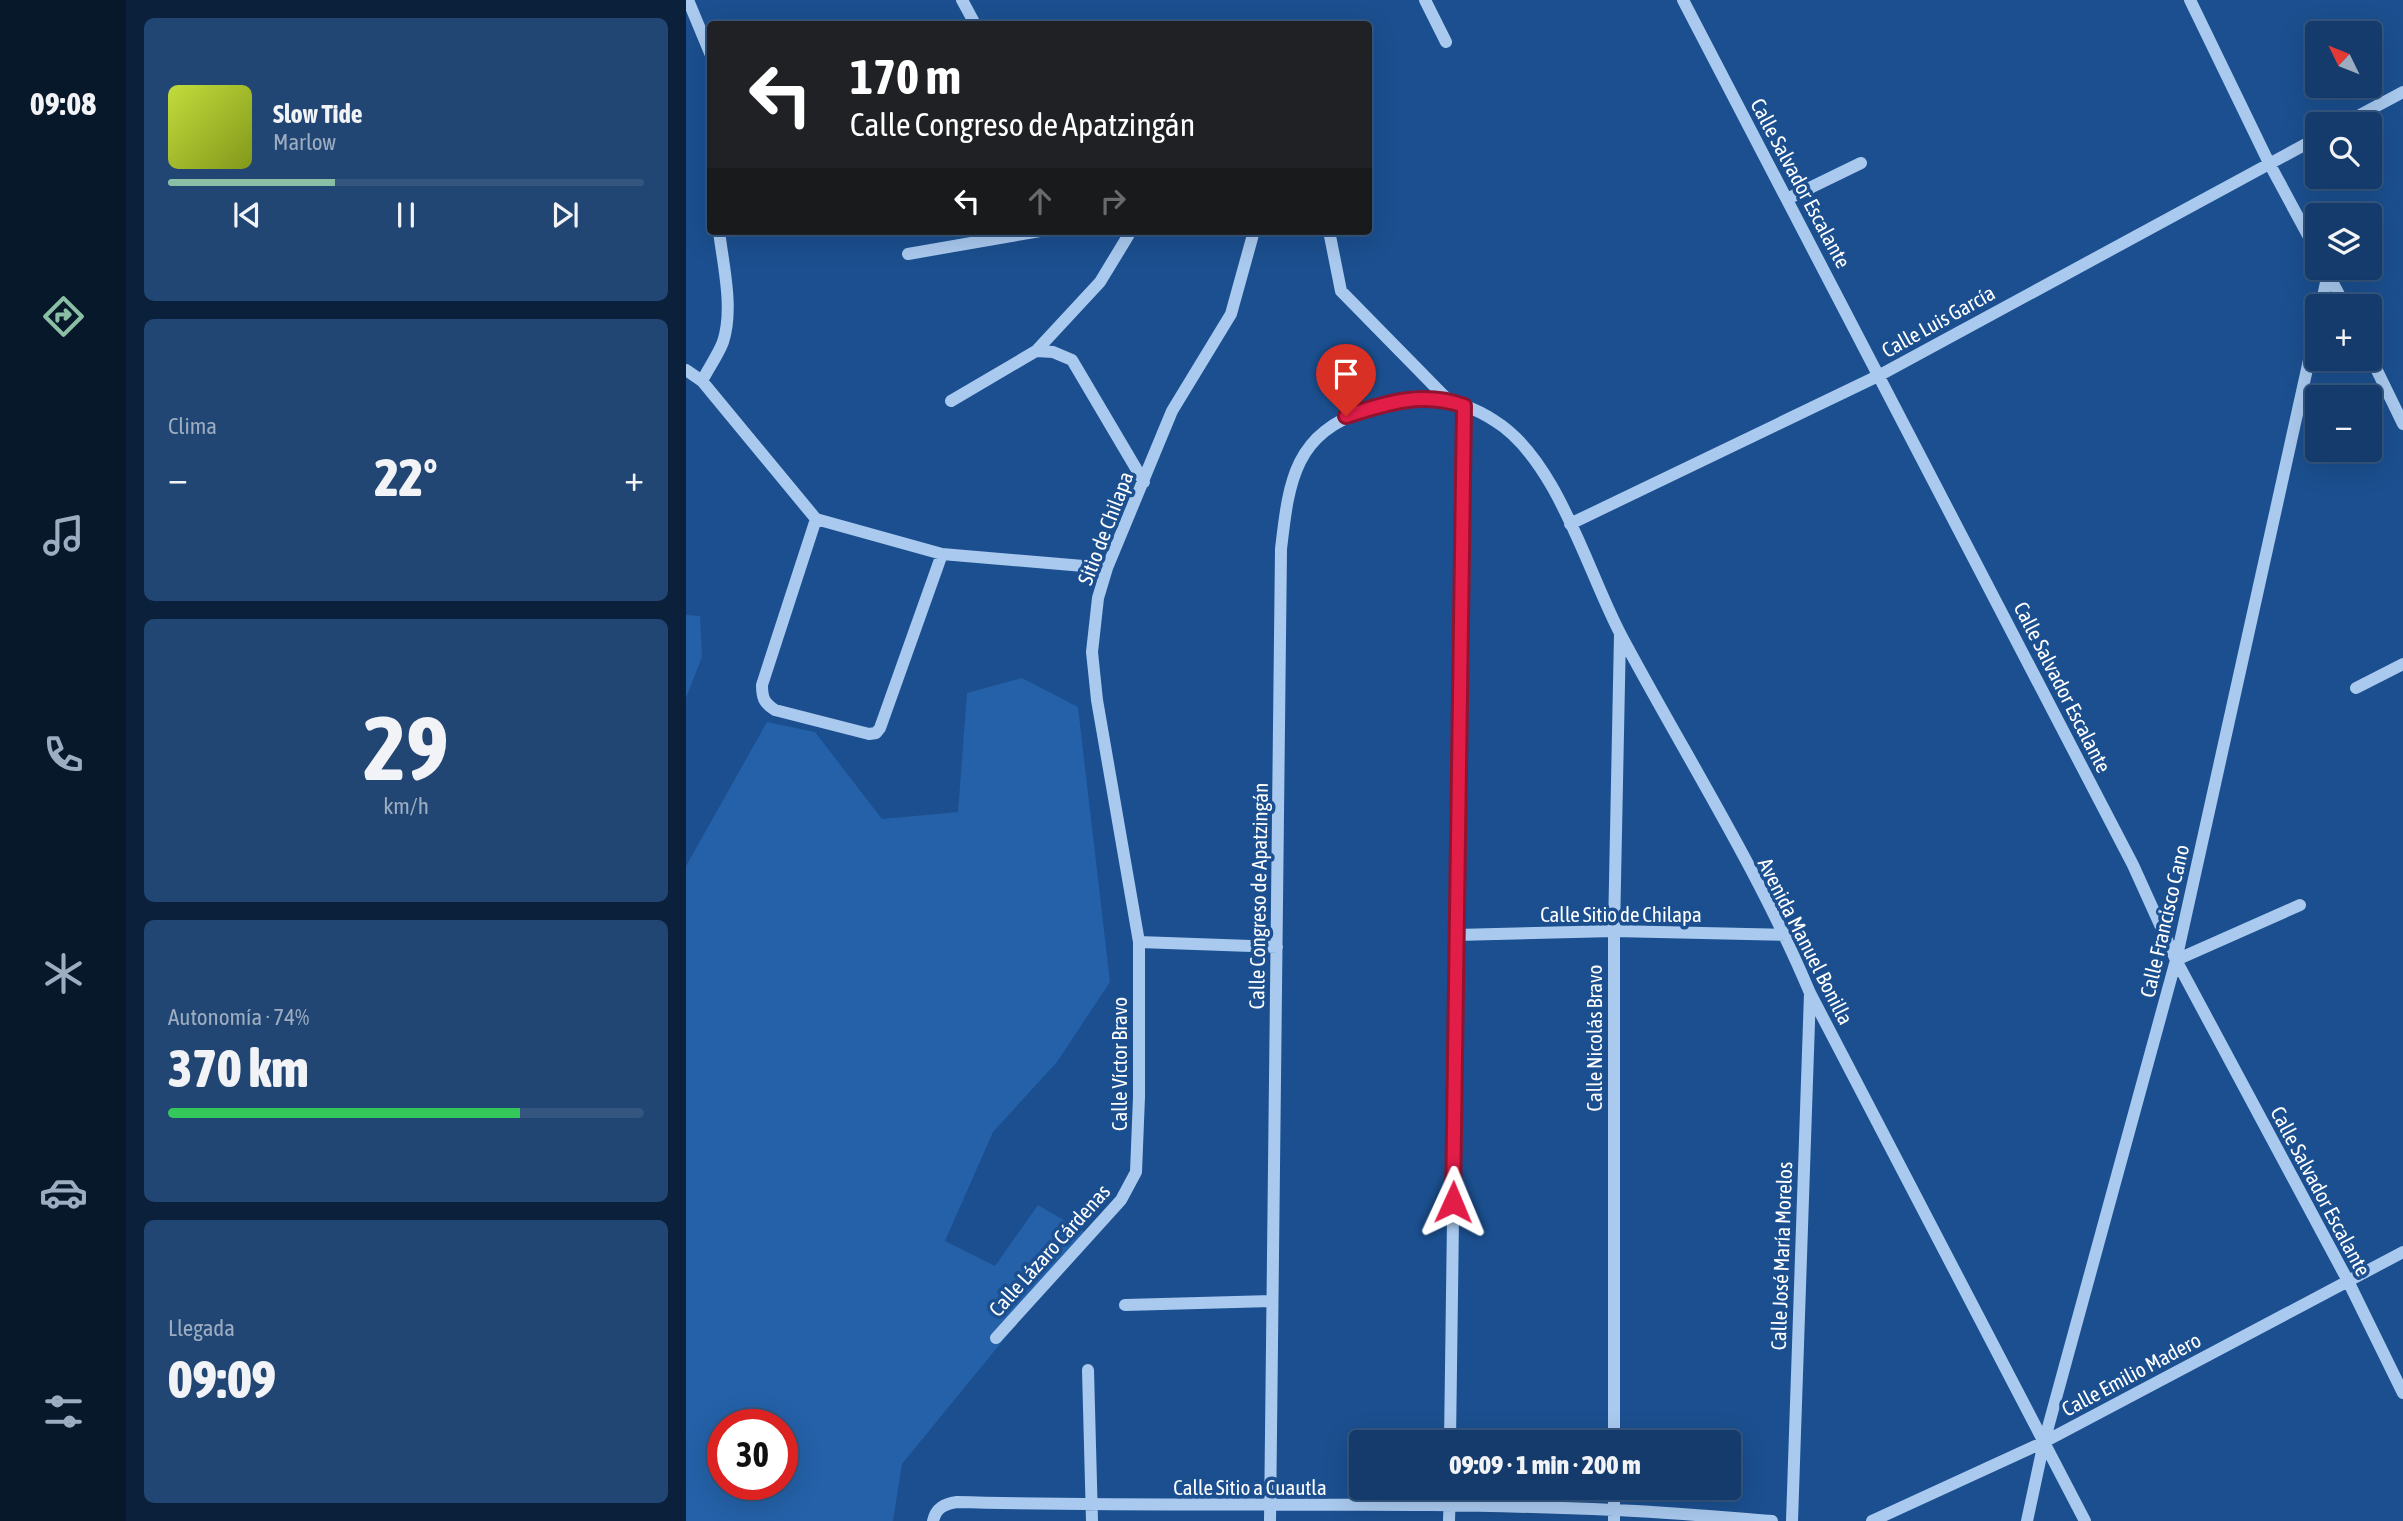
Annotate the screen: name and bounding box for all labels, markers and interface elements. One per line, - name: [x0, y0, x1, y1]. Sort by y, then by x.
- north arrow: [2305, 21, 2382, 98]
- map controls: [2305, 21, 2382, 462]
- text: 170 m: [850, 48, 961, 104]
- icon: left: [735, 49, 826, 140]
- text: 09:08: [30, 85, 96, 122]
- street label: Calle Salvador Escalante: [1746, 94, 1856, 272]
- text: Slow Tide: [273, 99, 363, 129]
- text: Calle Congreso de Apatzingán: [850, 106, 1195, 143]
- button: search: [2305, 112, 2382, 189]
- text: Marlow: [273, 129, 336, 155]
- icon: left: [948, 182, 986, 220]
- icon: ahead: [1021, 182, 1059, 220]
- icon: right: [1094, 182, 1132, 220]
- icon: previous: [228, 196, 266, 234]
- icon: pause: [387, 196, 425, 234]
- icon: next: [546, 196, 584, 234]
- button: layers: [2305, 203, 2382, 280]
- street label: Calle Luis García: [1877, 280, 1999, 362]
- icon: directions: [39, 292, 88, 341]
- button: +: [2305, 294, 2382, 371]
- pin: [1316, 344, 1376, 416]
- icon: arrive: [1327, 355, 1365, 393]
- button: −: [2305, 385, 2382, 462]
- text: Clima: [168, 413, 217, 439]
- text: 22°: [374, 447, 438, 507]
- text: −: [168, 456, 188, 499]
- text: +: [624, 456, 644, 499]
- street label: Sitio de Chilapa: [1072, 468, 1138, 588]
- icon: music: [39, 511, 88, 560]
- street label: Calle Salvador Escalante: [2010, 598, 2116, 776]
- text: 29: [363, 695, 449, 799]
- icon: phone: [39, 730, 88, 779]
- street label: Calle Congreso de Apatzingán: [1244, 783, 1272, 1009]
- text: km/h: [383, 793, 429, 819]
- street label: Calle Francisco Cano: [2135, 842, 2193, 1000]
- street label: Avenida Manuel Bonilla: [1754, 854, 1858, 1028]
- street label: Calle Sitio de Chilapa: [1540, 902, 1702, 926]
- icon: climate: [39, 949, 88, 998]
- street label: Calle Nicolás Bravo: [1582, 965, 1606, 1111]
- street label: Calle Víctor Bravo: [1107, 997, 1131, 1131]
- text: Autonomía · 74%: [168, 1004, 309, 1030]
- text: 370 km: [168, 1038, 309, 1098]
- street label: Calle Salvador Escalante: [2266, 1102, 2376, 1280]
- street label: Calle José María Morelos: [1766, 1161, 1796, 1351]
- position arrow: [1416, 1165, 1490, 1239]
- icon: car: [39, 1168, 88, 1217]
- street label: Calle Lázaro Cárdenas: [984, 1179, 1114, 1321]
- text: Llegada: [168, 1315, 235, 1341]
- street label: Calle Emilio Madero: [2057, 1327, 2205, 1421]
- text: 09:09: [168, 1349, 276, 1409]
- icon: filters: [39, 1387, 88, 1436]
- speed limit sign: 30: [707, 1409, 798, 1500]
- text: 09:09 · 1 min · 200 m: [1449, 1450, 1641, 1480]
- street label: Calle Sitio a Cuautla: [1173, 1475, 1327, 1499]

